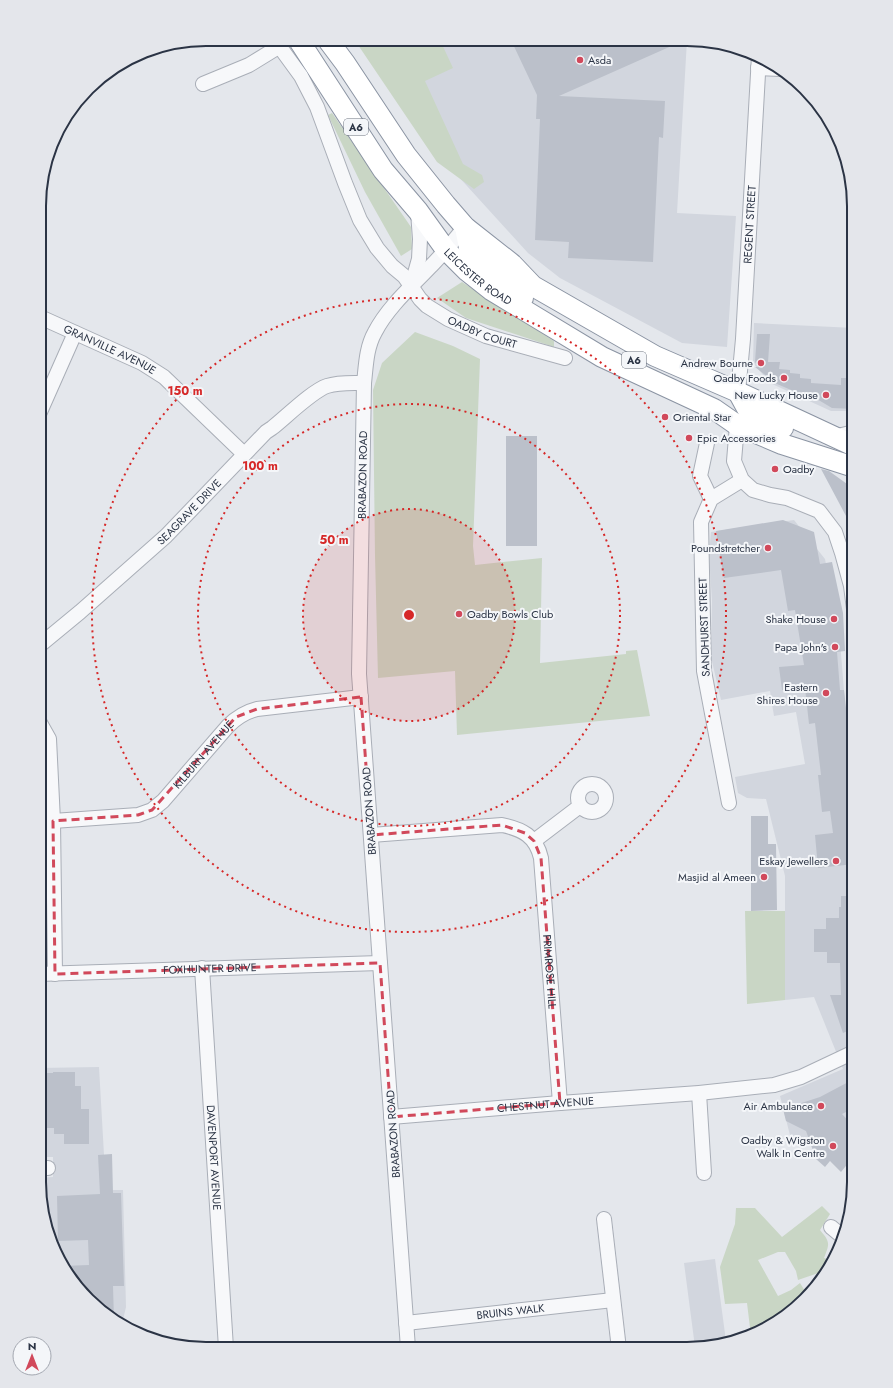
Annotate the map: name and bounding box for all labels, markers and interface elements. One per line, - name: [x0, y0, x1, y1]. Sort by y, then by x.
- place label: Asda: [588, 52, 611, 68]
- marker: Asda: [575, 55, 585, 65]
- road number: A6: [344, 119, 368, 135]
- street label: REGENT STREET: [739, 185, 760, 264]
- street label: LEICESTER ROAD: [441, 245, 516, 309]
- street label: OADBY COURT: [445, 312, 519, 352]
- street label: GRANVILLE AVENUE: [61, 321, 159, 378]
- road number: A6: [622, 352, 646, 368]
- place label: Andrew Bourne: [681, 355, 753, 371]
- marker: Andrew Bourne: [756, 358, 766, 368]
- place label: Oadby Foods: [714, 370, 777, 386]
- marker: Oadby Foods: [779, 373, 789, 383]
- text: 150 m: [167, 382, 203, 400]
- place label: New Lucky House: [735, 387, 818, 403]
- marker: New Lucky House: [821, 390, 831, 400]
- place label: Oriental Star: [673, 409, 731, 425]
- marker: Oriental Star: [660, 412, 670, 422]
- street label: BRABAZON ROAD: [354, 430, 371, 519]
- place label: Epic Accessories: [697, 430, 776, 446]
- marker: Epic Accessories: [684, 433, 694, 443]
- text: 100 m: [242, 457, 278, 475]
- place label: Oadby: [783, 461, 814, 477]
- marker: Oadby: [770, 464, 780, 474]
- street label: SEAGRAVE DRIVE: [153, 475, 225, 548]
- text: 50 m: [319, 531, 349, 549]
- place label: Poundstretcher: [691, 540, 760, 556]
- marker: Poundstretcher: [763, 543, 773, 553]
- street label: SANDHURST STREET: [694, 577, 714, 677]
- place label: Oadby Bowls Club: [467, 606, 553, 622]
- centre of rings: [402, 608, 416, 622]
- marker: Oadby Bowls Club: [454, 609, 464, 619]
- place label: Shake House: [766, 611, 826, 627]
- marker: Shake House: [829, 614, 839, 624]
- place label: Papa John's: [775, 639, 828, 655]
- marker: Papa John's: [830, 642, 840, 652]
- place label: Eastern Shires House: [757, 679, 818, 708]
- marker: Eastern Shires House: [821, 688, 831, 698]
- street label: KILBURN AVENUE: [169, 716, 237, 792]
- street label: BRABAZON ROAD: [358, 766, 380, 855]
- place label: Eskay Jewellers: [759, 853, 829, 869]
- marker: Eskay Jewellers: [831, 856, 841, 866]
- place label: Masjid al Ameen: [678, 869, 756, 885]
- marker: Masjid al Ameen: [759, 872, 769, 882]
- street label: PRIMROSE HILL: [539, 934, 561, 1009]
- street label: FOXHUNTER DRIVE: [163, 959, 257, 978]
- street label: BRABAZON ROAD: [382, 1089, 404, 1178]
- street label: CHESTNUT AVENUE: [496, 1093, 595, 1116]
- place label: Air Ambulance: [743, 1098, 813, 1114]
- marker: Air Ambulance: [816, 1101, 826, 1111]
- street label: DAVENPORT AVENUE: [203, 1104, 225, 1211]
- place label: Oadby & Wigston Walk In Centre: [741, 1132, 825, 1161]
- marker: Oadby & Wigston Walk In Centre: [828, 1141, 838, 1151]
- street label: BRUINS WALK: [476, 1300, 546, 1323]
- north arrow: [12, 1336, 52, 1376]
- text: N: [28, 1338, 36, 1354]

